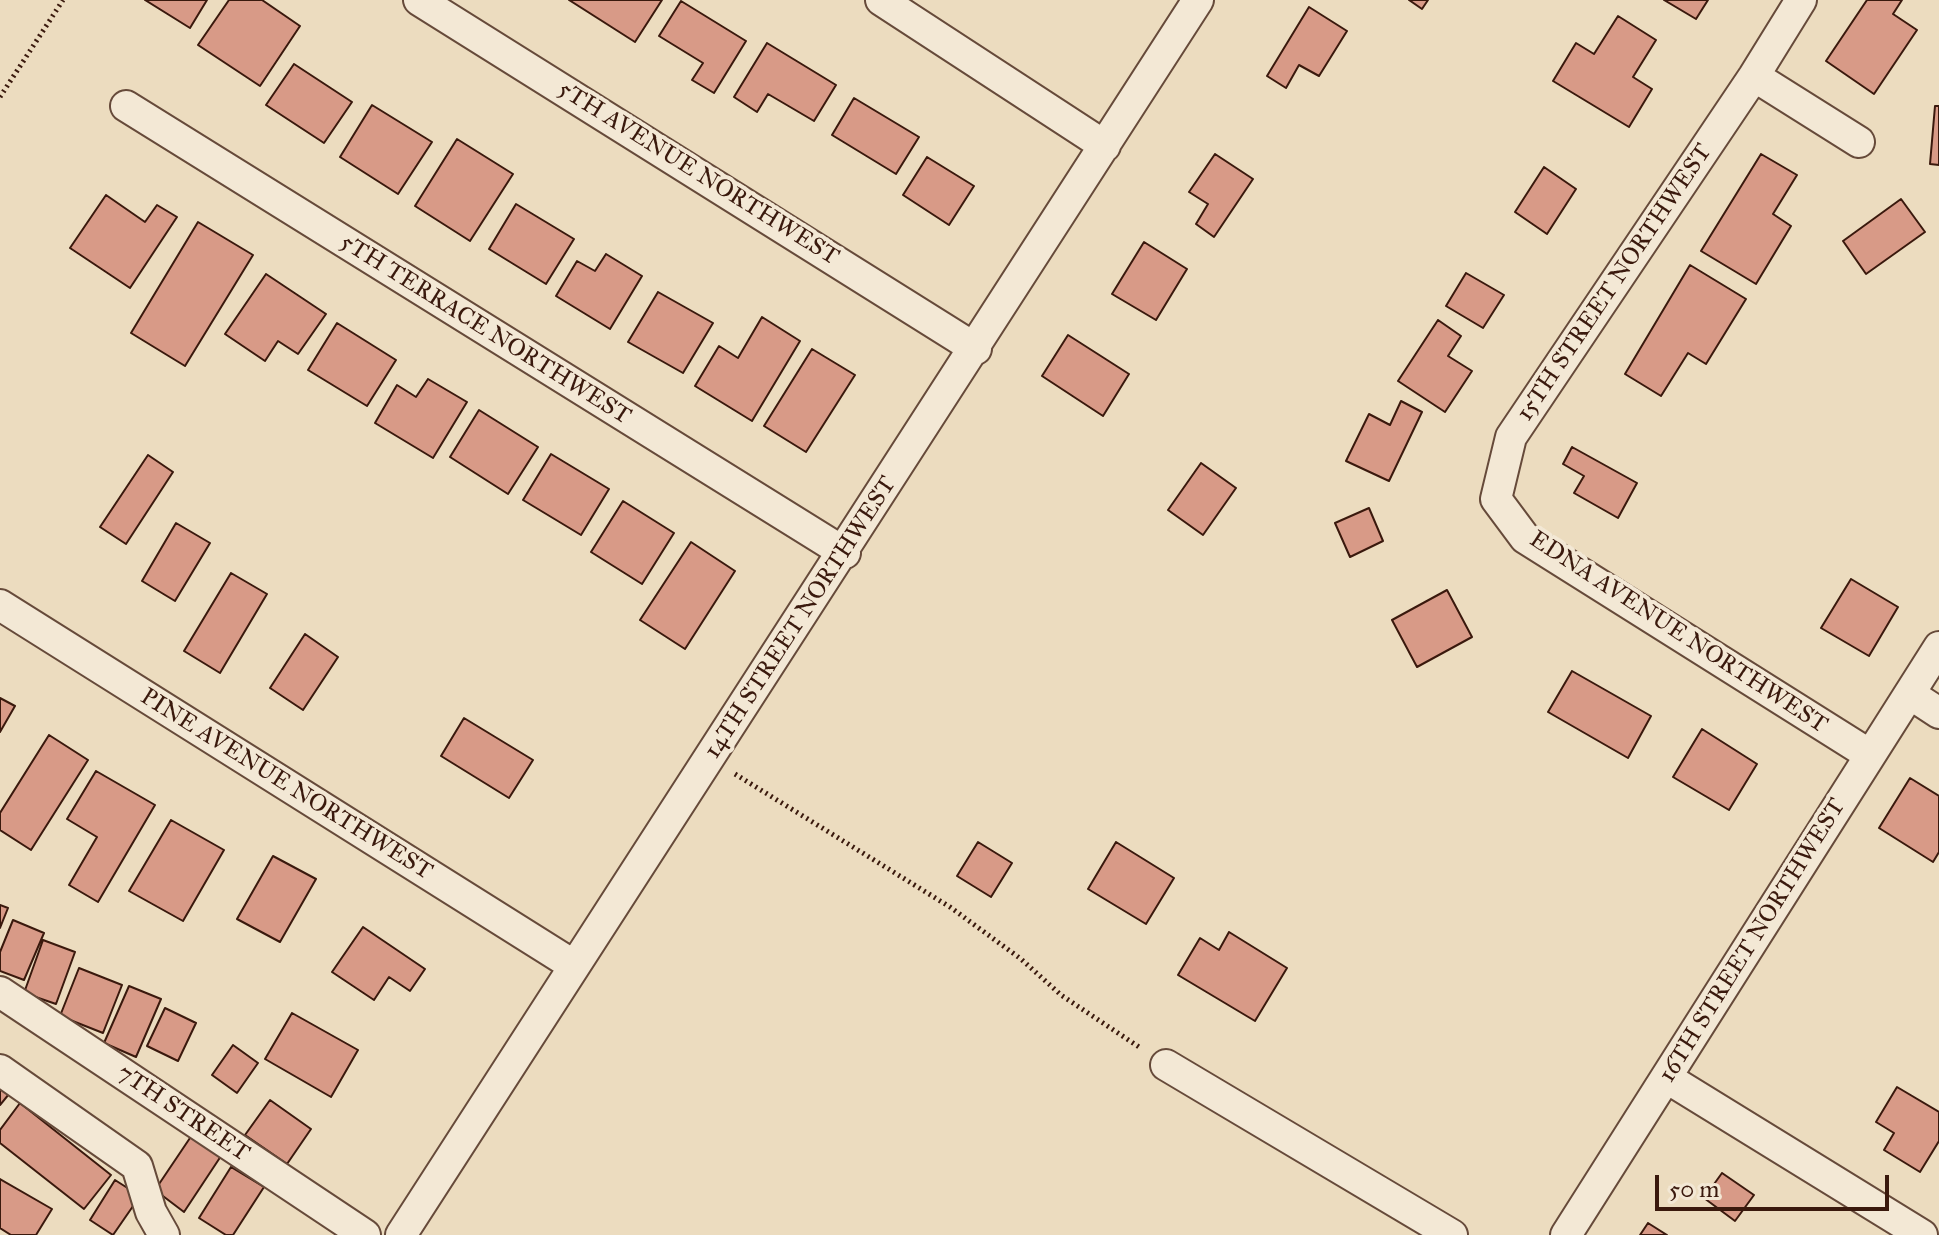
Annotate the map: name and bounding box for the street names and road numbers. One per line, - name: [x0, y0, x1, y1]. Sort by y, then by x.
- street label: 5TH AVENUE NORTHWEST: [552, 76, 844, 272]
- street label: 15TH STREET NORTHWEST: [1511, 139, 1719, 427]
- street label: 5TH TERRACE NORTHWEST: [334, 228, 636, 432]
- street label: 14TH STREET NORTHWEST: [699, 472, 903, 764]
- street label: EDNA AVENUE NORTHWEST: [1524, 526, 1832, 740]
- street label: PINE AVENUE NORTHWEST: [135, 683, 437, 887]
- street label: 16TH STREET NORTHWEST: [1654, 794, 1852, 1088]
- street label: 7TH STREET: [111, 1059, 255, 1169]

